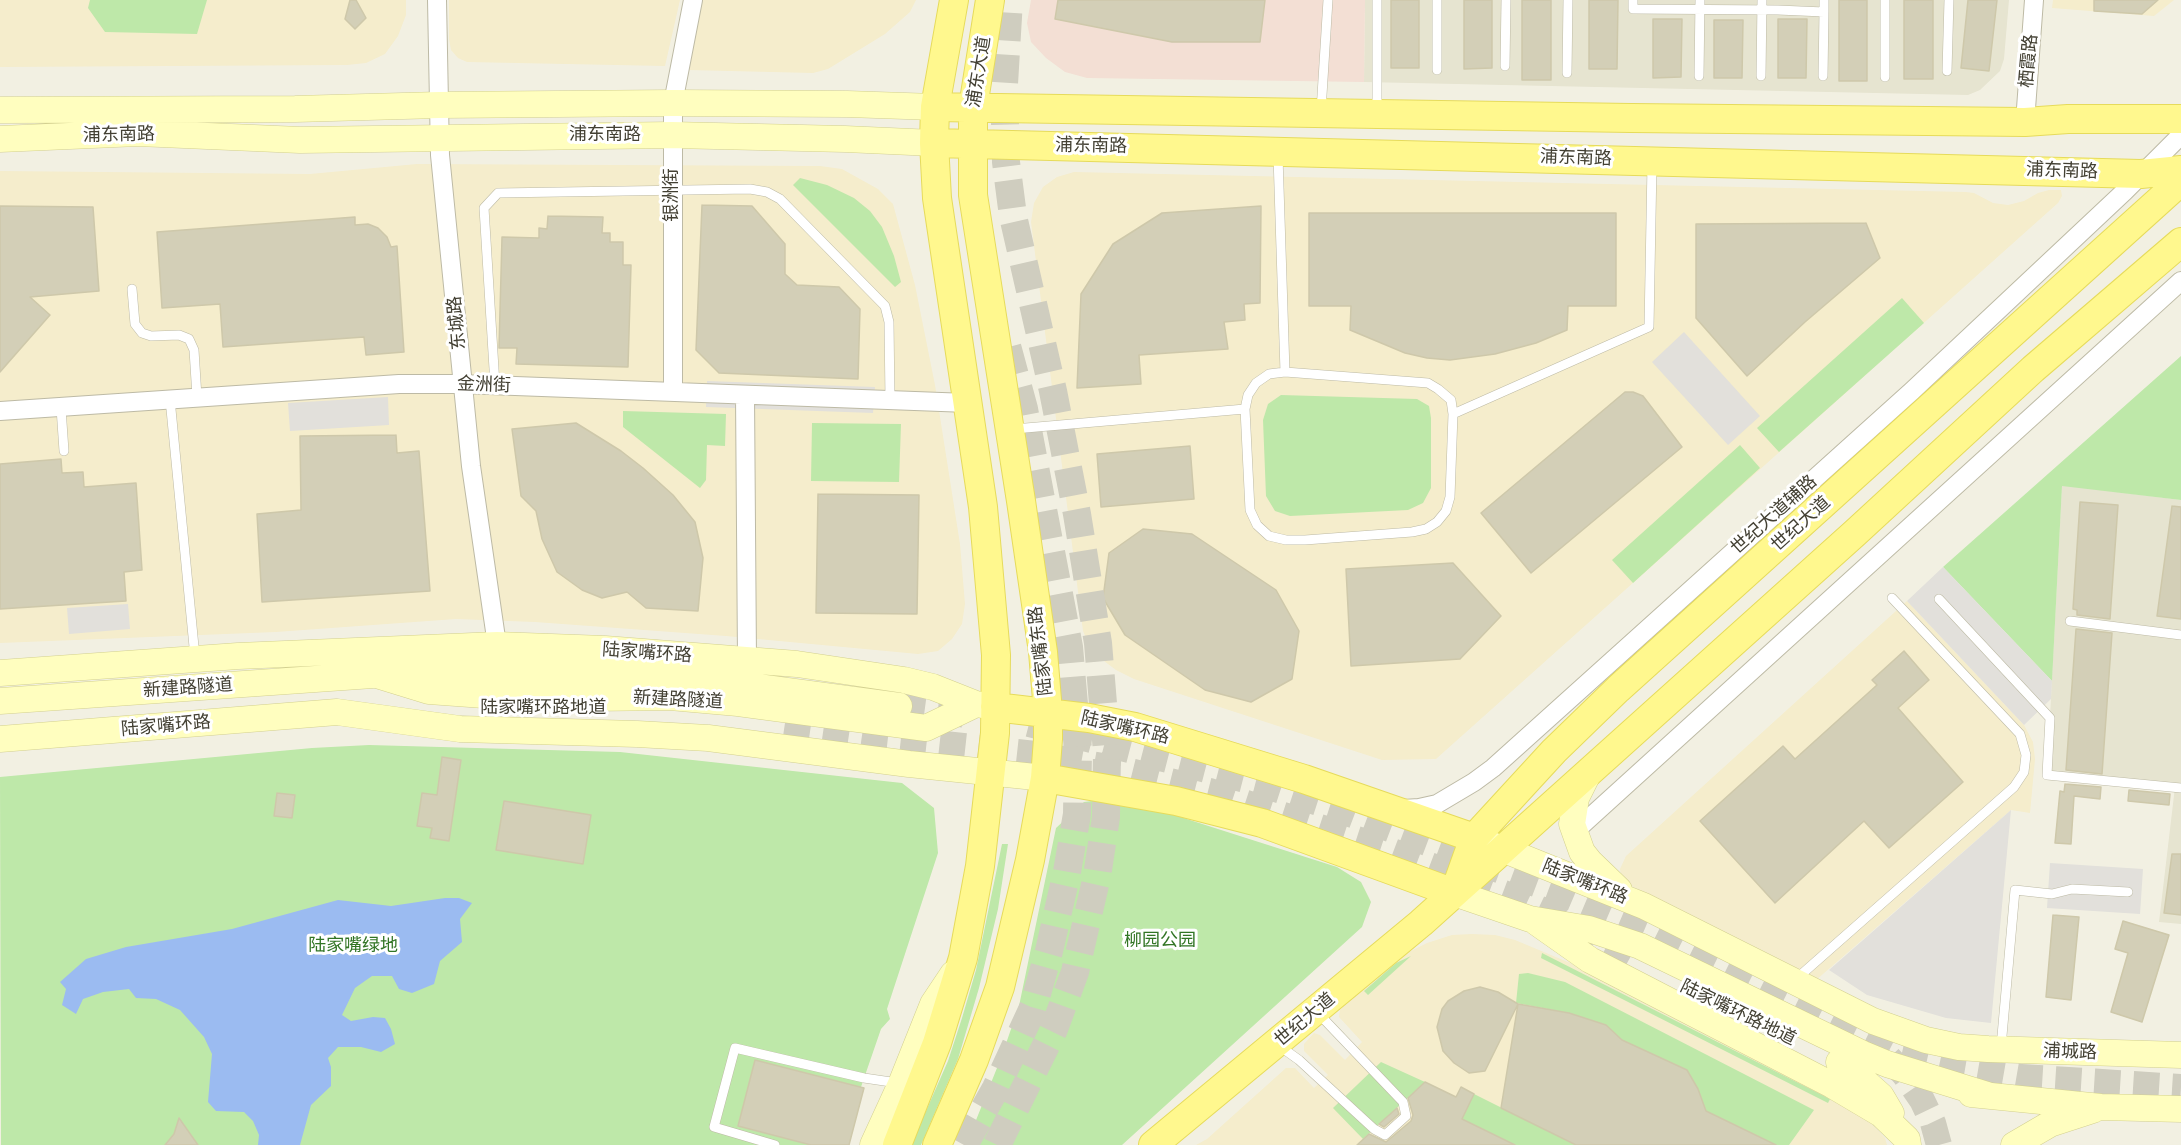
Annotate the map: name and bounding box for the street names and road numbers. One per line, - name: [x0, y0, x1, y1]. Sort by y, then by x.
- street label: 栖霞路: [2016, 33, 2042, 89]
- street label: 浦东大道: [963, 35, 995, 109]
- street label: 浦东南路: [83, 124, 155, 146]
- street label: 浦东南路: [569, 124, 641, 146]
- street label: 浦东南路: [1055, 135, 1127, 157]
- street label: 浦东南路: [1540, 146, 1612, 170]
- street label: 浦东南路: [2026, 159, 2098, 183]
- street label: 银洲街: [661, 168, 683, 222]
- street label: 东城路: [444, 295, 470, 351]
- street label: 金洲街: [457, 373, 511, 397]
- street label: 世纪大道辅路: [1727, 471, 1821, 559]
- street label: 世纪大道: [1767, 492, 1835, 556]
- street label: 陆家嘴东路: [1025, 605, 1057, 697]
- street label: 陆家嘴环路: [601, 639, 693, 667]
- street label: 新建路隧道: [142, 674, 234, 702]
- street label: 新建路隧道: [632, 687, 724, 713]
- street label: 陆家嘴环路地道: [480, 697, 606, 719]
- street label: 陆家嘴环路: [1079, 707, 1171, 749]
- street label: 陆家嘴环路: [120, 711, 212, 741]
- street label: 陆家嘴环路: [1539, 855, 1631, 909]
- street label: 陆家嘴环路地道: [1677, 976, 1799, 1050]
- street label: 世纪大道: [1270, 989, 1340, 1051]
- street label: 浦城路: [2043, 1040, 2097, 1064]

